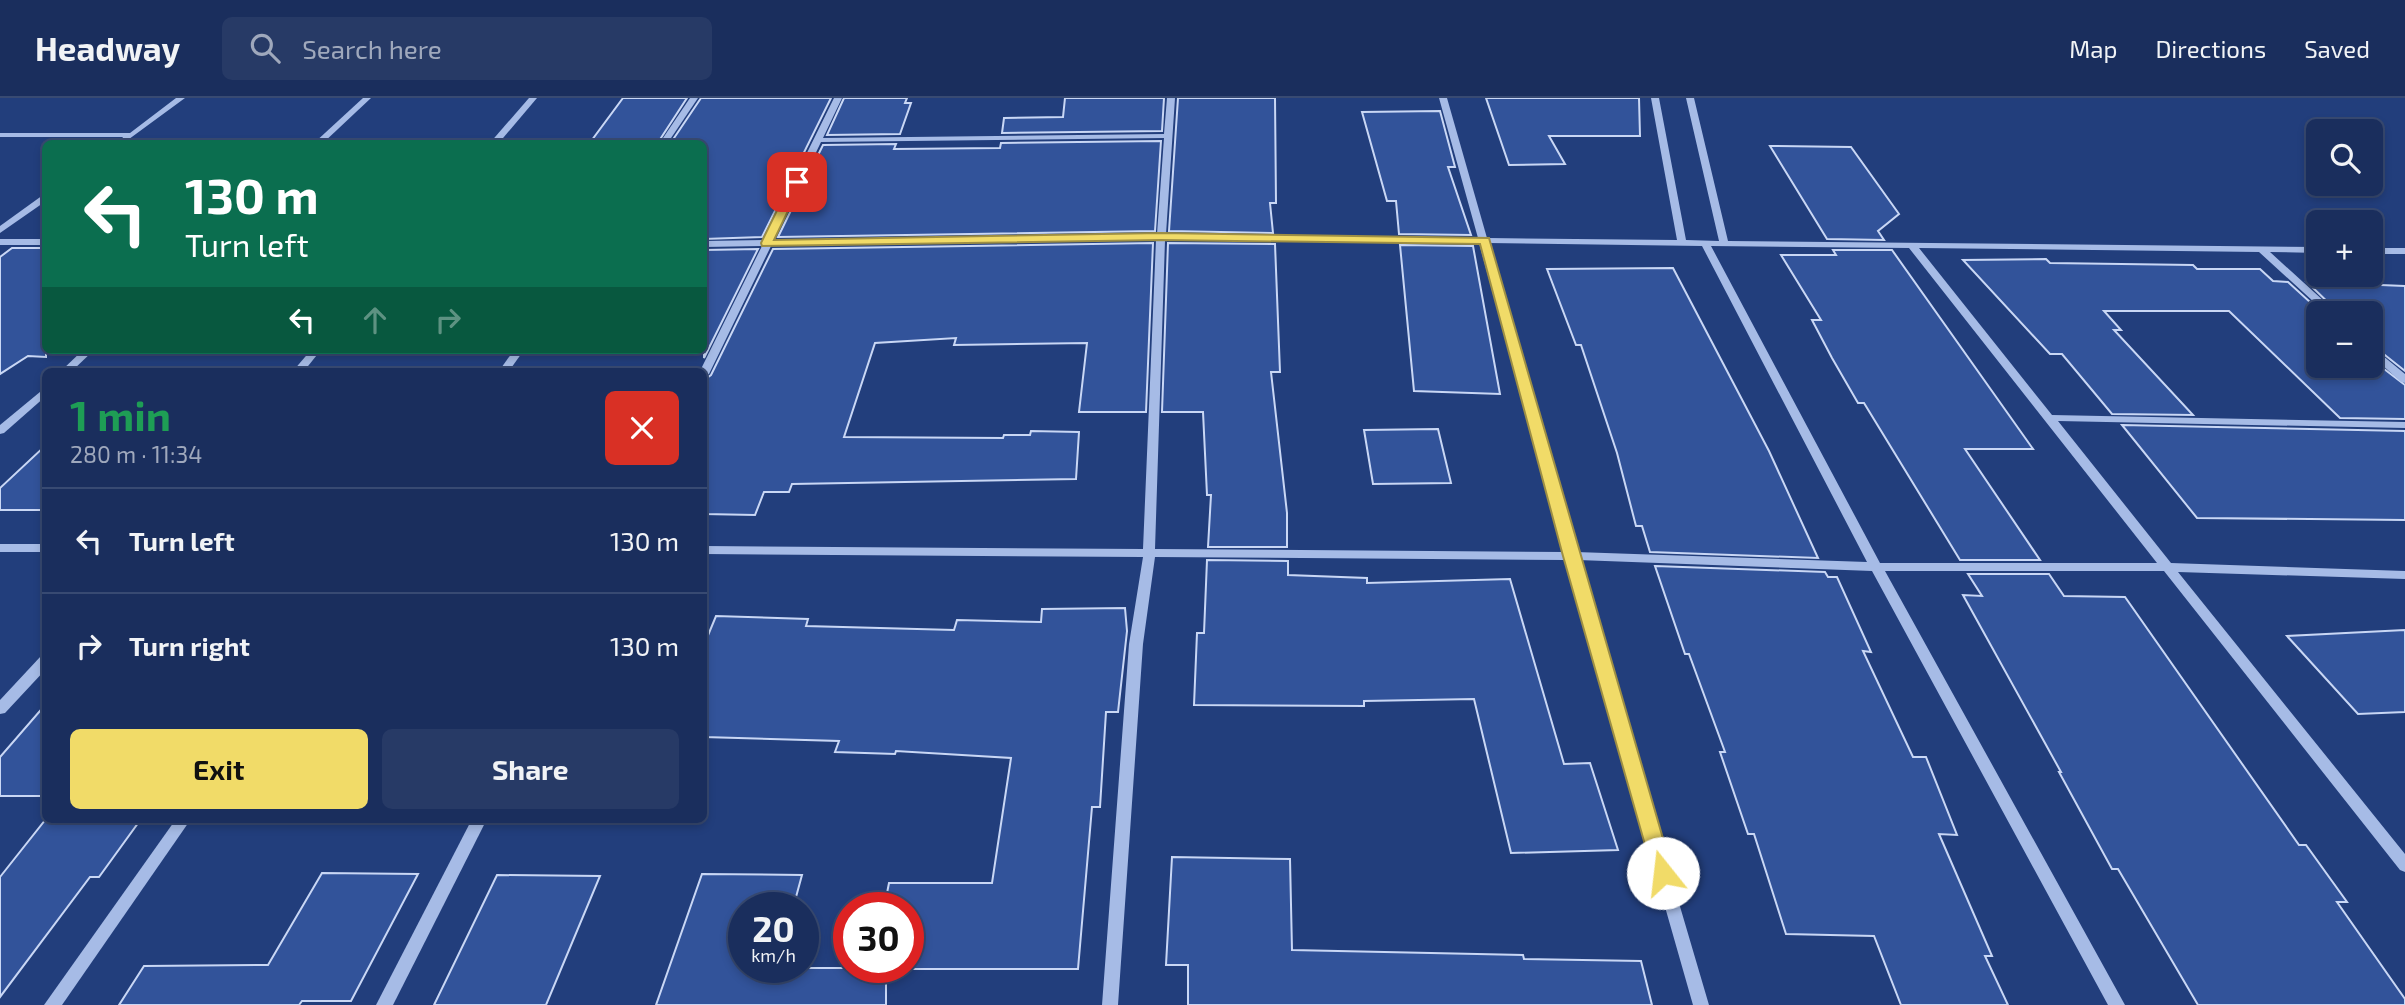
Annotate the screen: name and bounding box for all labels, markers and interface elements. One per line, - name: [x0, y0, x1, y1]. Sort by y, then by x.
- search box: [222, 17, 712, 80]
- text: Headway: [35, 28, 180, 68]
- icon: search: [246, 29, 284, 67]
- text: Search here: [302, 33, 442, 64]
- text: Map: [2069, 34, 2117, 63]
- text: Directions: [2155, 34, 2266, 63]
- text: Saved: [2304, 34, 2370, 63]
- map controls: [2306, 119, 2383, 378]
- button: search: [2306, 119, 2383, 196]
- pin: [767, 152, 827, 212]
- icon: arrive: [778, 163, 816, 201]
- text: 130 m: [185, 165, 319, 224]
- icon: left: [70, 168, 161, 259]
- button: +: [2306, 210, 2383, 287]
- text: Turn left: [185, 225, 309, 263]
- icon: left: [283, 301, 321, 339]
- icon: ahead: [356, 301, 394, 339]
- icon: right: [429, 301, 467, 339]
- button: −: [2306, 301, 2383, 378]
- text: 1 min: [70, 389, 171, 439]
- button: close: [605, 391, 679, 465]
- text: 280 m · 11:34: [70, 440, 202, 468]
- icon: left: [70, 522, 108, 560]
- text: Turn left: [129, 525, 235, 556]
- text: 130 m: [610, 525, 679, 556]
- icon: right: [70, 627, 108, 665]
- text: Turn right: [129, 630, 250, 661]
- text: 130 m: [610, 630, 679, 661]
- button: Exit: [70, 729, 368, 809]
- button: Share: [382, 729, 679, 809]
- position arrow: [1626, 836, 1700, 910]
- speed limit sign: 30: [833, 892, 924, 983]
- text: 20: [752, 907, 795, 949]
- text: km/h: [751, 944, 796, 966]

